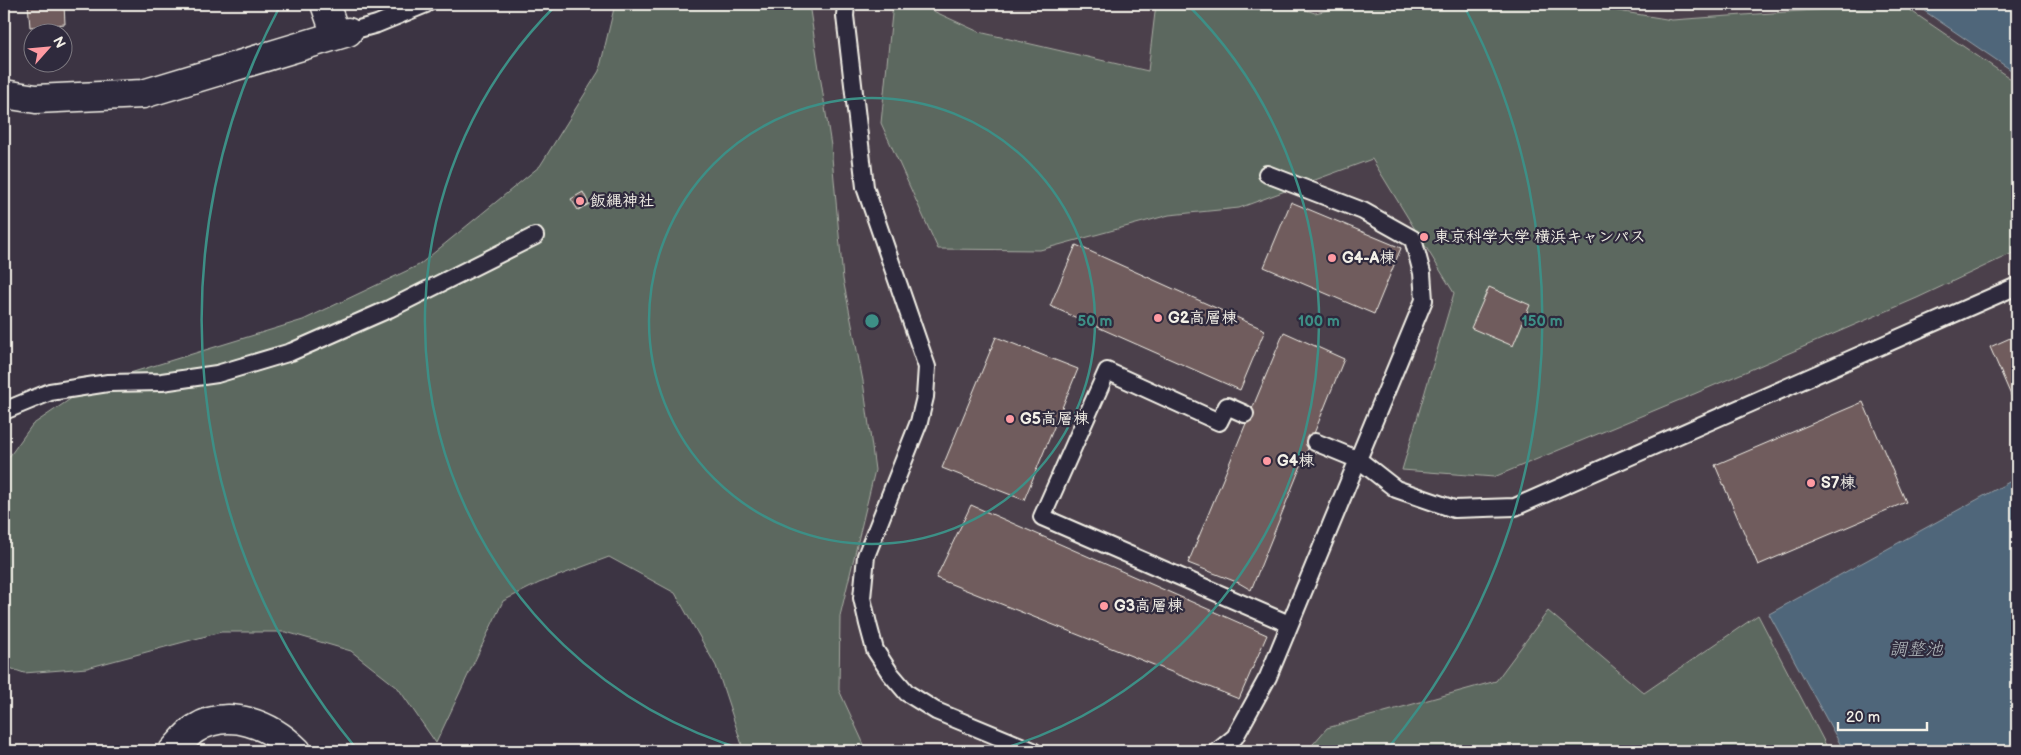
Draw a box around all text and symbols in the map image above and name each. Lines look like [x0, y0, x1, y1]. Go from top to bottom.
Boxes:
north arrow [22, 22, 72, 72]
text: N [49, 34, 69, 51]
place label: 飯縄神社 [590, 192, 654, 211]
marker: 飯縄神社 [574, 195, 586, 207]
place label: 東京科学大学 横浜キャンパス [1434, 228, 1646, 247]
marker: 東京科学大学 横浜キャンパス [1418, 231, 1430, 243]
place label: G4-A棟 [1342, 249, 1396, 268]
marker: G4-A棟 [1326, 252, 1338, 264]
place label: G2高層棟 [1168, 309, 1238, 328]
centre of rings [863, 312, 881, 330]
text: 50 m [1078, 312, 1113, 331]
marker: G2高層棟 [1152, 312, 1164, 324]
text: 100 m [1298, 312, 1340, 331]
text: 150 m [1521, 312, 1563, 331]
place label: G5高層棟 [1020, 410, 1090, 429]
marker: G5高層棟 [1004, 413, 1016, 425]
place label: G4棟 [1277, 452, 1315, 471]
marker: G4棟 [1261, 455, 1273, 467]
place label: S7棟 [1821, 474, 1857, 493]
marker: S7棟 [1805, 477, 1817, 489]
place label: G3高層棟 [1114, 597, 1184, 616]
marker: G3高層棟 [1098, 600, 1110, 612]
water label: 調整池 [1889, 639, 1944, 660]
scale bar [1838, 700, 1927, 732]
text: 20 m [1846, 708, 1880, 727]

